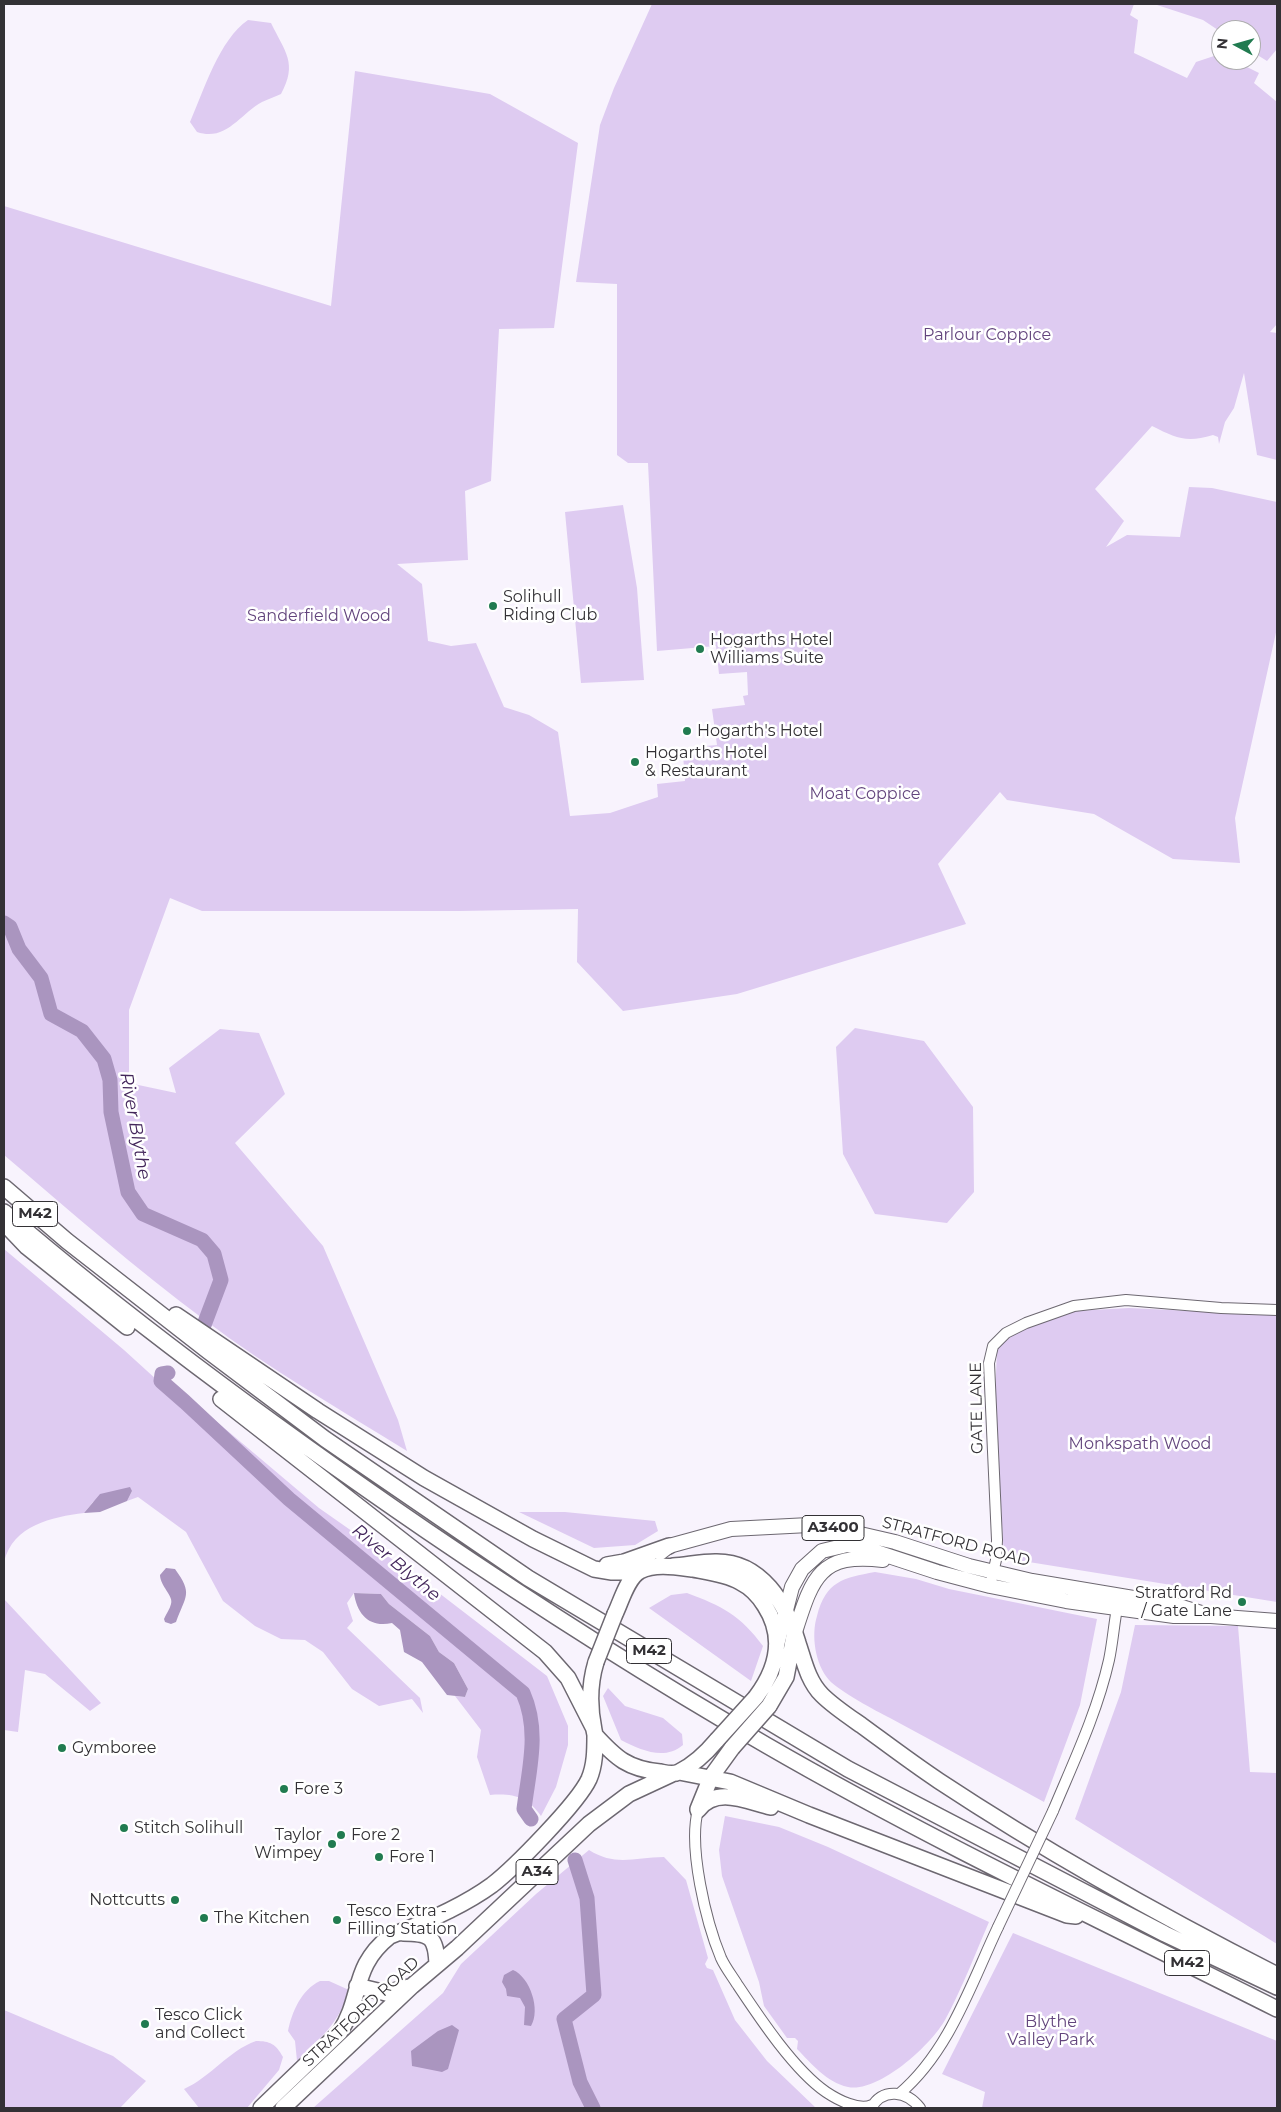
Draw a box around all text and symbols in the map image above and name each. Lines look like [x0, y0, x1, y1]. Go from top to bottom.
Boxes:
north arrow [1211, 20, 1261, 70]
text: N [1213, 37, 1232, 50]
park label: Parlour Coppice [923, 325, 1051, 345]
place label: Solihull Riding Club [503, 587, 597, 625]
marker: Solihull Riding Club [487, 600, 499, 612]
park label: Sanderfield Wood [247, 606, 391, 626]
place label: Hogarths Hotel Williams Suite [710, 630, 833, 668]
marker: Hogarths Hotel Williams Suite [694, 643, 706, 655]
place label: Hogarth's Hotel [697, 721, 823, 741]
marker: Hogarth's Hotel [681, 725, 693, 737]
place label: Hogarths Hotel & Restaurant [645, 743, 768, 781]
marker: Hogarths Hotel & Restaurant [629, 756, 641, 768]
park label: Moat Coppice [810, 784, 920, 804]
water label: River Blythe [115, 1071, 155, 1181]
road number: M42 [12, 1202, 58, 1226]
street label: GATE LANE [967, 1362, 987, 1454]
park label: Monkspath Wood [1069, 1434, 1211, 1454]
street label: STRATFORD ROAD [880, 1513, 1032, 1571]
road number: A3400 [802, 1516, 864, 1540]
water label: River Blythe [347, 1520, 445, 1606]
place label: Stratford Rd / Gate Lane [1135, 1583, 1232, 1621]
marker: Stratford Rd / Gate Lane [1236, 1596, 1248, 1608]
road number: M42 [626, 1638, 672, 1664]
place label: Gymboree [72, 1738, 156, 1758]
marker: Gymboree [56, 1742, 68, 1754]
place label: Fore 3 [294, 1779, 343, 1799]
marker: Fore 3 [278, 1783, 290, 1795]
place label: Stitch Solihull [134, 1818, 243, 1838]
marker: Stitch Solihull [118, 1822, 130, 1834]
place label: Taylor Wimpey [254, 1825, 322, 1863]
place label: Fore 2 [351, 1825, 400, 1845]
marker: Fore 2 [335, 1829, 347, 1841]
marker: Taylor Wimpey [326, 1838, 338, 1850]
place label: Fore 1 [389, 1847, 435, 1867]
marker: Fore 1 [373, 1851, 385, 1863]
road number: A34 [516, 1860, 558, 1884]
place label: Nottcutts [89, 1890, 165, 1910]
marker: Nottcutts [169, 1894, 181, 1906]
place label: Tesco Extra - Filling Station [347, 1901, 457, 1939]
place label: The Kitchen [214, 1908, 310, 1928]
marker: The Kitchen [198, 1912, 210, 1924]
marker: Tesco Extra - Filling Station [331, 1914, 343, 1926]
road number: M42 [1164, 1950, 1210, 1976]
street label: STRATFORD ROAD [299, 1953, 423, 2071]
place label: Tesco Click and Collect [155, 2005, 245, 2043]
park label: Blythe Valley Park [1007, 2012, 1095, 2050]
marker: Tesco Click and Collect [139, 2018, 151, 2030]

